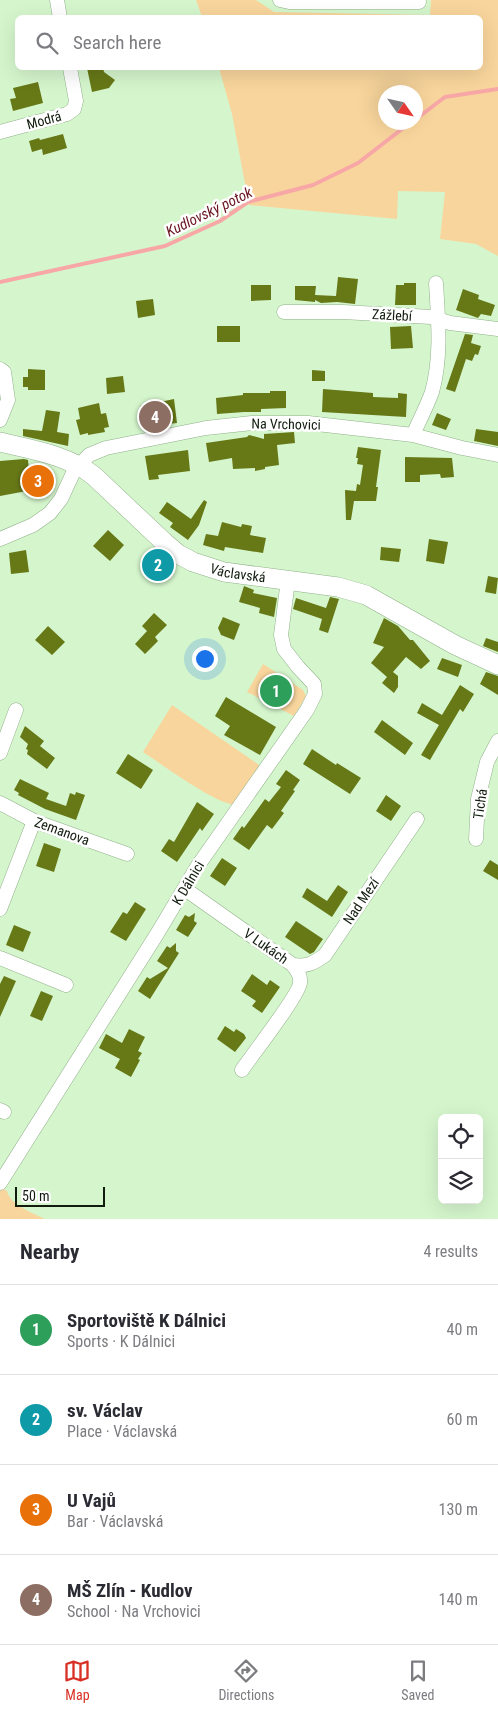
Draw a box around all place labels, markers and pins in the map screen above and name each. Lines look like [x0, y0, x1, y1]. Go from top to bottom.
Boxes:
pin: 4 [139, 398, 171, 436]
pin: 3 [22, 462, 54, 500]
pin: 2 [142, 546, 174, 584]
pin: 1 [260, 672, 292, 710]

